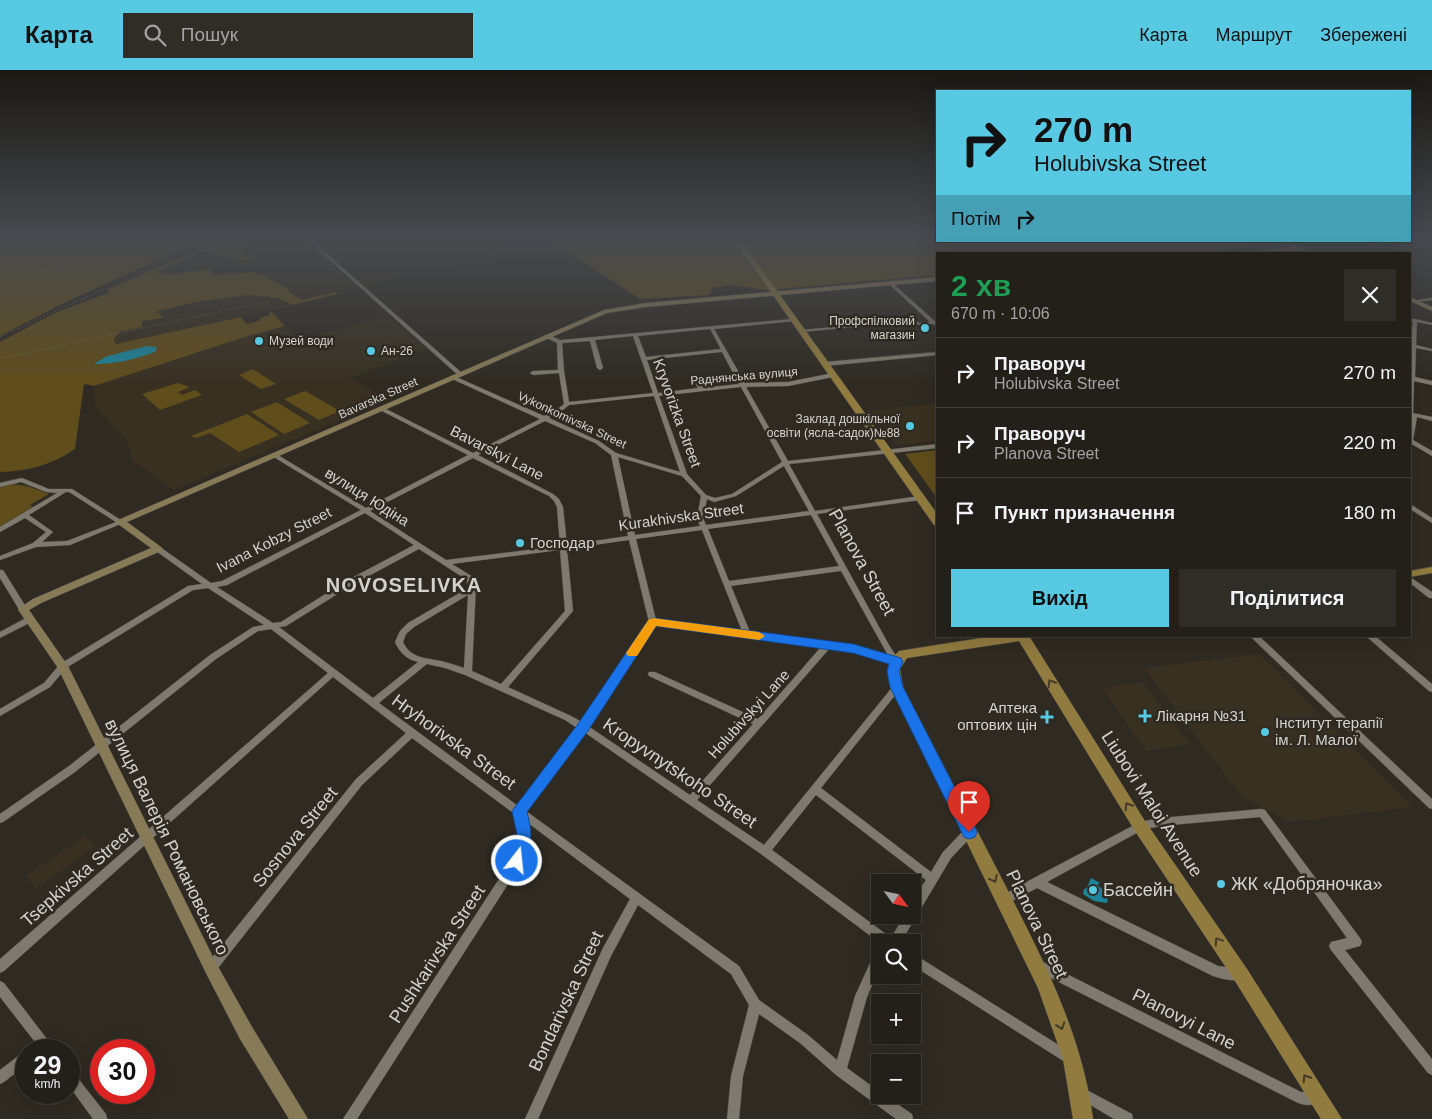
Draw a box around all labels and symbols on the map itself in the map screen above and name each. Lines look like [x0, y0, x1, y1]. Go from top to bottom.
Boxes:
place label: Профспілковий магазин [829, 314, 915, 342]
marker: Профспілковий магазин [919, 322, 931, 334]
place label: Музей води [269, 334, 334, 348]
marker: Музей води [253, 335, 265, 347]
place label: Ан-26 [381, 344, 413, 358]
marker: Ан-26 [365, 345, 377, 357]
street label: Kryvorizka Street [650, 356, 705, 470]
street label: Раднянська вулиця [690, 364, 798, 388]
street label: Bavarska Street [336, 374, 420, 422]
street label: Vykonkomivska Street [515, 389, 629, 452]
place label: Заклад дошкільної освіти (ясла-садок)№88 [767, 412, 901, 440]
marker: Заклад дошкільної освіти (ясла-садок)№88 [904, 420, 916, 432]
street label: Bavarskyi Lane [448, 422, 547, 483]
street label: вулиця Юдіна [322, 464, 413, 530]
street label: Kurakhivska Street [617, 499, 745, 534]
street label: Ivana Kobzy Street [213, 503, 335, 576]
street label: Planova Street [825, 506, 899, 618]
place label: Господар [530, 534, 595, 551]
marker: Господар [514, 537, 526, 549]
district label: NOVOSELIVKA [326, 574, 482, 596]
street label: Holubivskyi Lane [704, 666, 793, 761]
one-way arrow [1048, 680, 1058, 689]
street label: Hryhorivska Street [388, 690, 520, 794]
place label: Аптека оптових цін [957, 699, 1038, 733]
place label: Лікарня №31 [1156, 707, 1246, 724]
marker: Лікарня №31 [1138, 709, 1152, 723]
marker: Аптека оптових цін [1041, 711, 1053, 723]
street label: Kropyvnytskoho Street [599, 714, 761, 832]
place label: Інститут терапії ім. Л. Малої [1275, 714, 1384, 748]
street label: вулиця Валерія Романовського [101, 716, 233, 958]
marker: Інститут терапії ім. Л. Малої [1259, 726, 1271, 738]
street label: Liubovi Maloi Avenue [1097, 727, 1207, 881]
pin [948, 781, 990, 832]
street label: Sosnova Street [249, 783, 341, 891]
one-way arrow [1124, 802, 1134, 811]
street label: Tsepkivska Street [17, 823, 137, 931]
position arrow [490, 834, 542, 886]
street label: Planova Street [1002, 867, 1072, 981]
one-way arrow [988, 873, 998, 882]
north arrow [871, 874, 921, 924]
place label: ЖК «Добряночка» [1231, 874, 1383, 894]
marker: ЖК «Добряночка» [1215, 878, 1227, 890]
place label: Бассейн [1103, 880, 1173, 900]
street label: Pushkarivska Street [385, 881, 489, 1027]
marker: Бассейн [1087, 884, 1099, 896]
street label: Bondarivska Street [525, 928, 607, 1074]
one-way arrow [1215, 937, 1224, 947]
street label: Planovyi Lane [1129, 984, 1239, 1054]
one-way arrow [1055, 1021, 1065, 1030]
speed limit sign: 30 [90, 1039, 155, 1104]
one-way arrow [1302, 1074, 1312, 1083]

